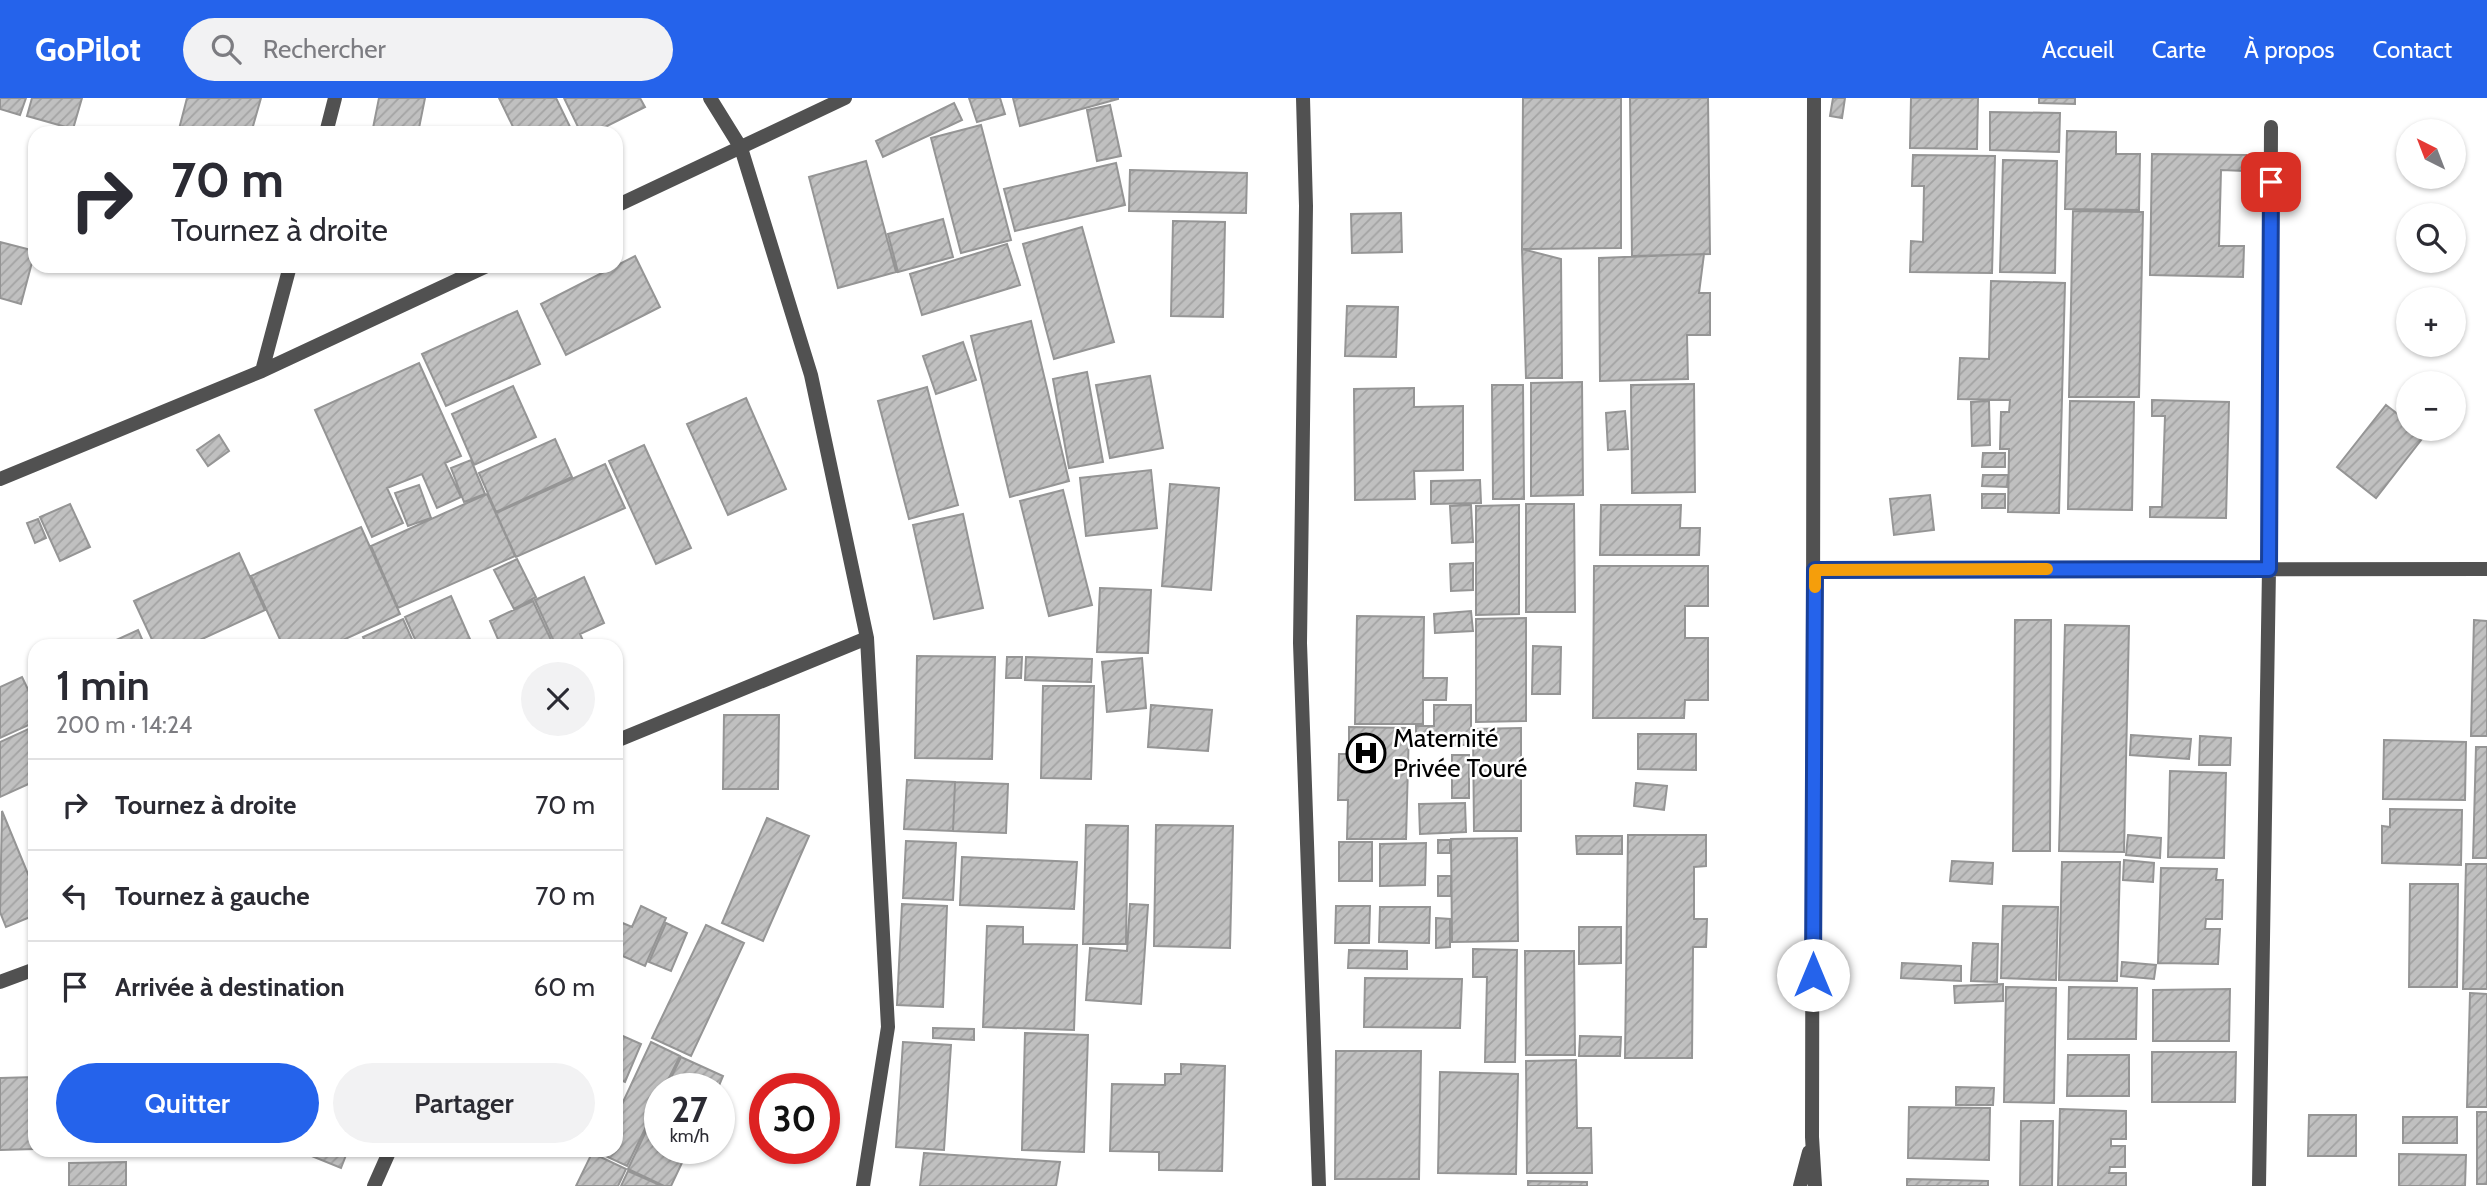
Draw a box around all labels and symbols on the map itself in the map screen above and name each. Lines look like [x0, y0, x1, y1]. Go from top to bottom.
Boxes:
north arrow [2396, 119, 2466, 189]
pin [2241, 152, 2301, 212]
place label: Maternité Privée Touré [1393, 722, 1527, 784]
hospital icon: Maternité Privée Touré [1345, 732, 1387, 774]
position arrow [1776, 938, 1850, 1012]
speed limit sign: 30 [749, 1073, 840, 1164]

